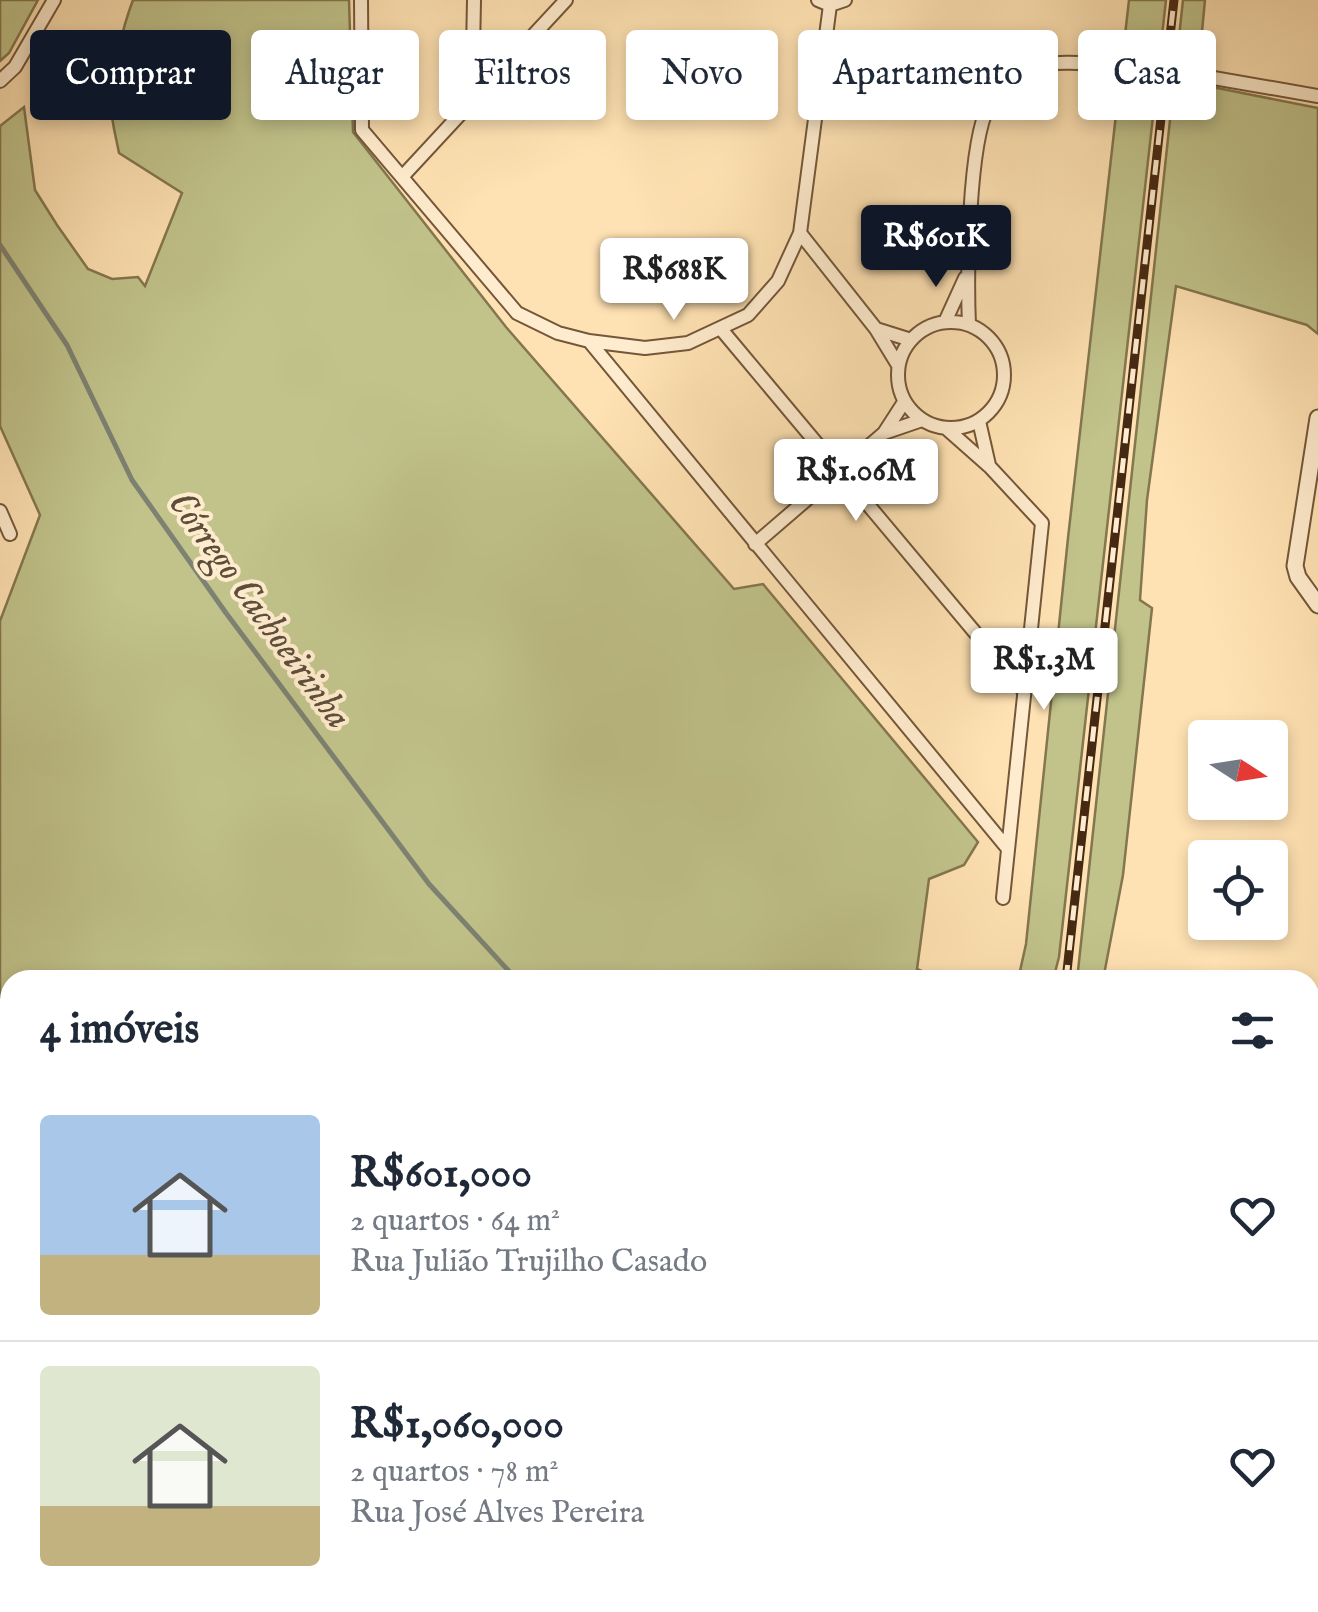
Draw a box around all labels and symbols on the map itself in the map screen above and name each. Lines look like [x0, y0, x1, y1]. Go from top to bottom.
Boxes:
pin: R$601K [855, 205, 1017, 290]
pin: R$688K [593, 238, 755, 323]
pin: R$1.06M [764, 439, 948, 524]
water label: Córrego Cachoeirinha [156, 482, 361, 739]
pin: R$1.3M [963, 628, 1125, 713]
north arrow [1188, 720, 1288, 820]

